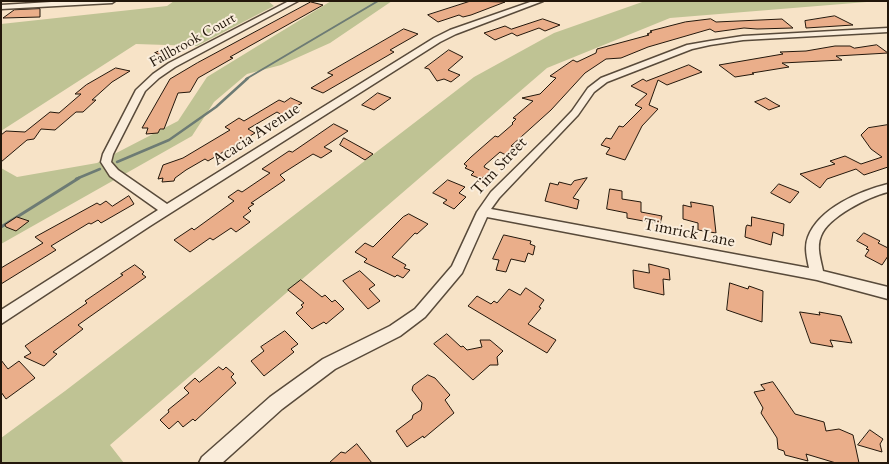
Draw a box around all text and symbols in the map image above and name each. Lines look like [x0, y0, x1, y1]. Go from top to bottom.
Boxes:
street label: Fallbrook Court [147, 10, 239, 72]
street label: Acacia Avenue [210, 100, 304, 170]
street label: Tim Street [468, 134, 532, 200]
street label: Timrick Lane [641, 216, 737, 252]

